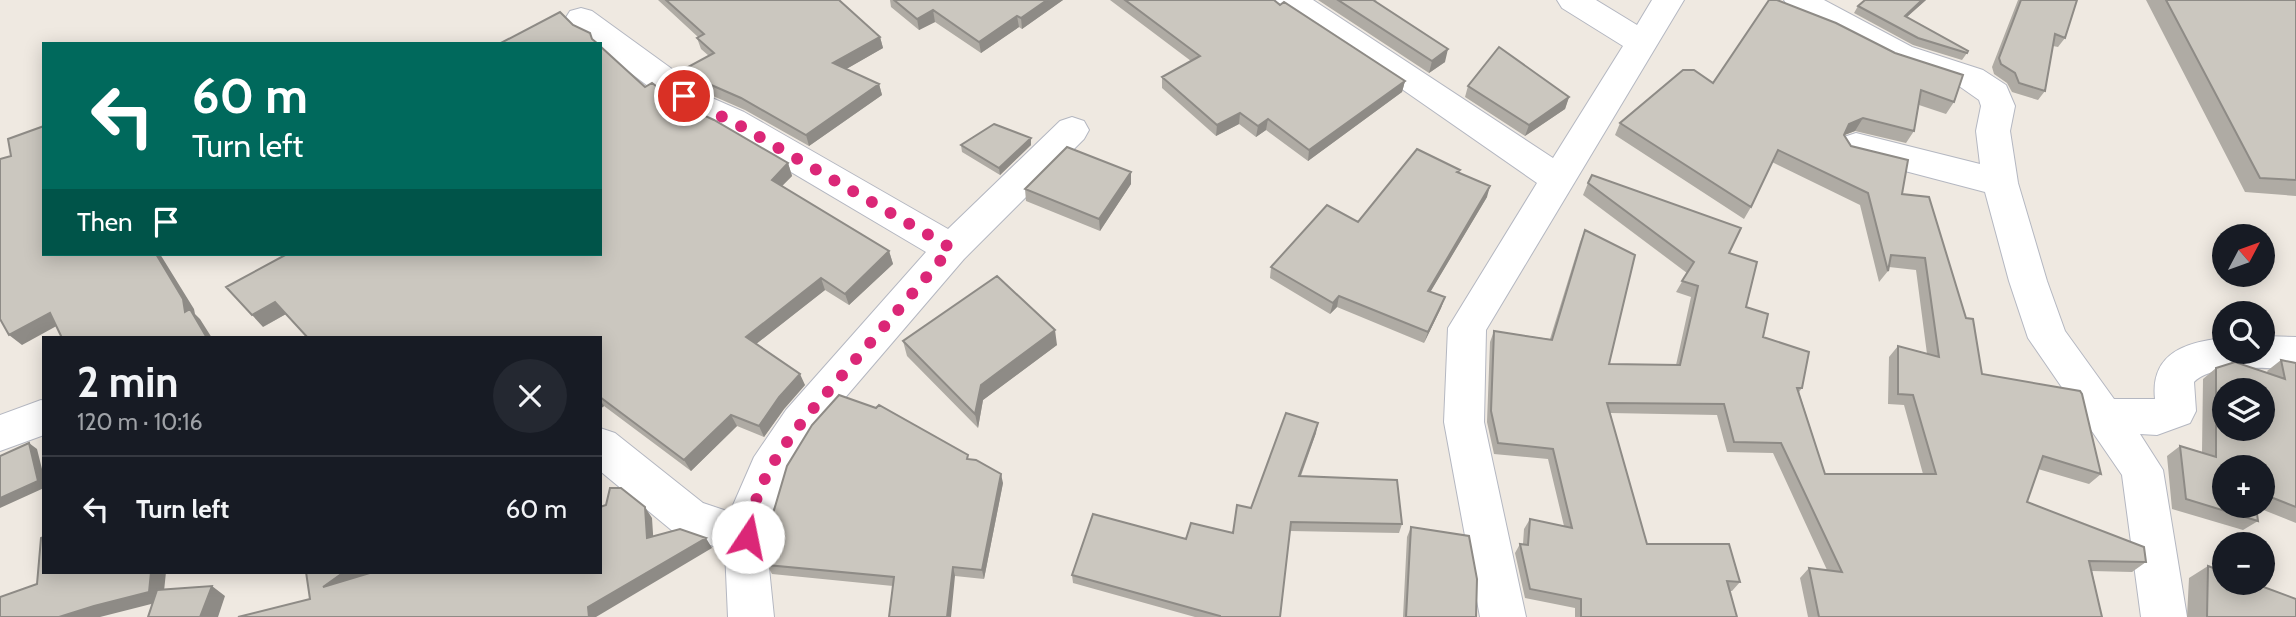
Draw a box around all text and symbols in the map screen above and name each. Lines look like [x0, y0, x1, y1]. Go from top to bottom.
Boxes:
text: 60 m [192, 66, 308, 125]
pin [654, 66, 714, 126]
icon: left [77, 70, 168, 161]
icon: arrive [665, 77, 703, 115]
text: Turn left [192, 126, 303, 165]
icon: arrive [147, 203, 185, 241]
text: Then [77, 206, 133, 238]
north arrow [2212, 224, 2275, 287]
map controls [2212, 224, 2275, 595]
button: search [2212, 301, 2275, 364]
text: 2 min [77, 356, 178, 408]
button: close [493, 359, 567, 433]
button: layers [2212, 378, 2275, 441]
text: 120 m · 10:16 [77, 408, 203, 436]
button: + [2212, 455, 2275, 518]
icon: left [77, 490, 115, 528]
text: Turn left [136, 493, 229, 525]
text: 60 m [505, 493, 567, 525]
position arrow [711, 500, 785, 574]
button: − [2212, 532, 2275, 595]

